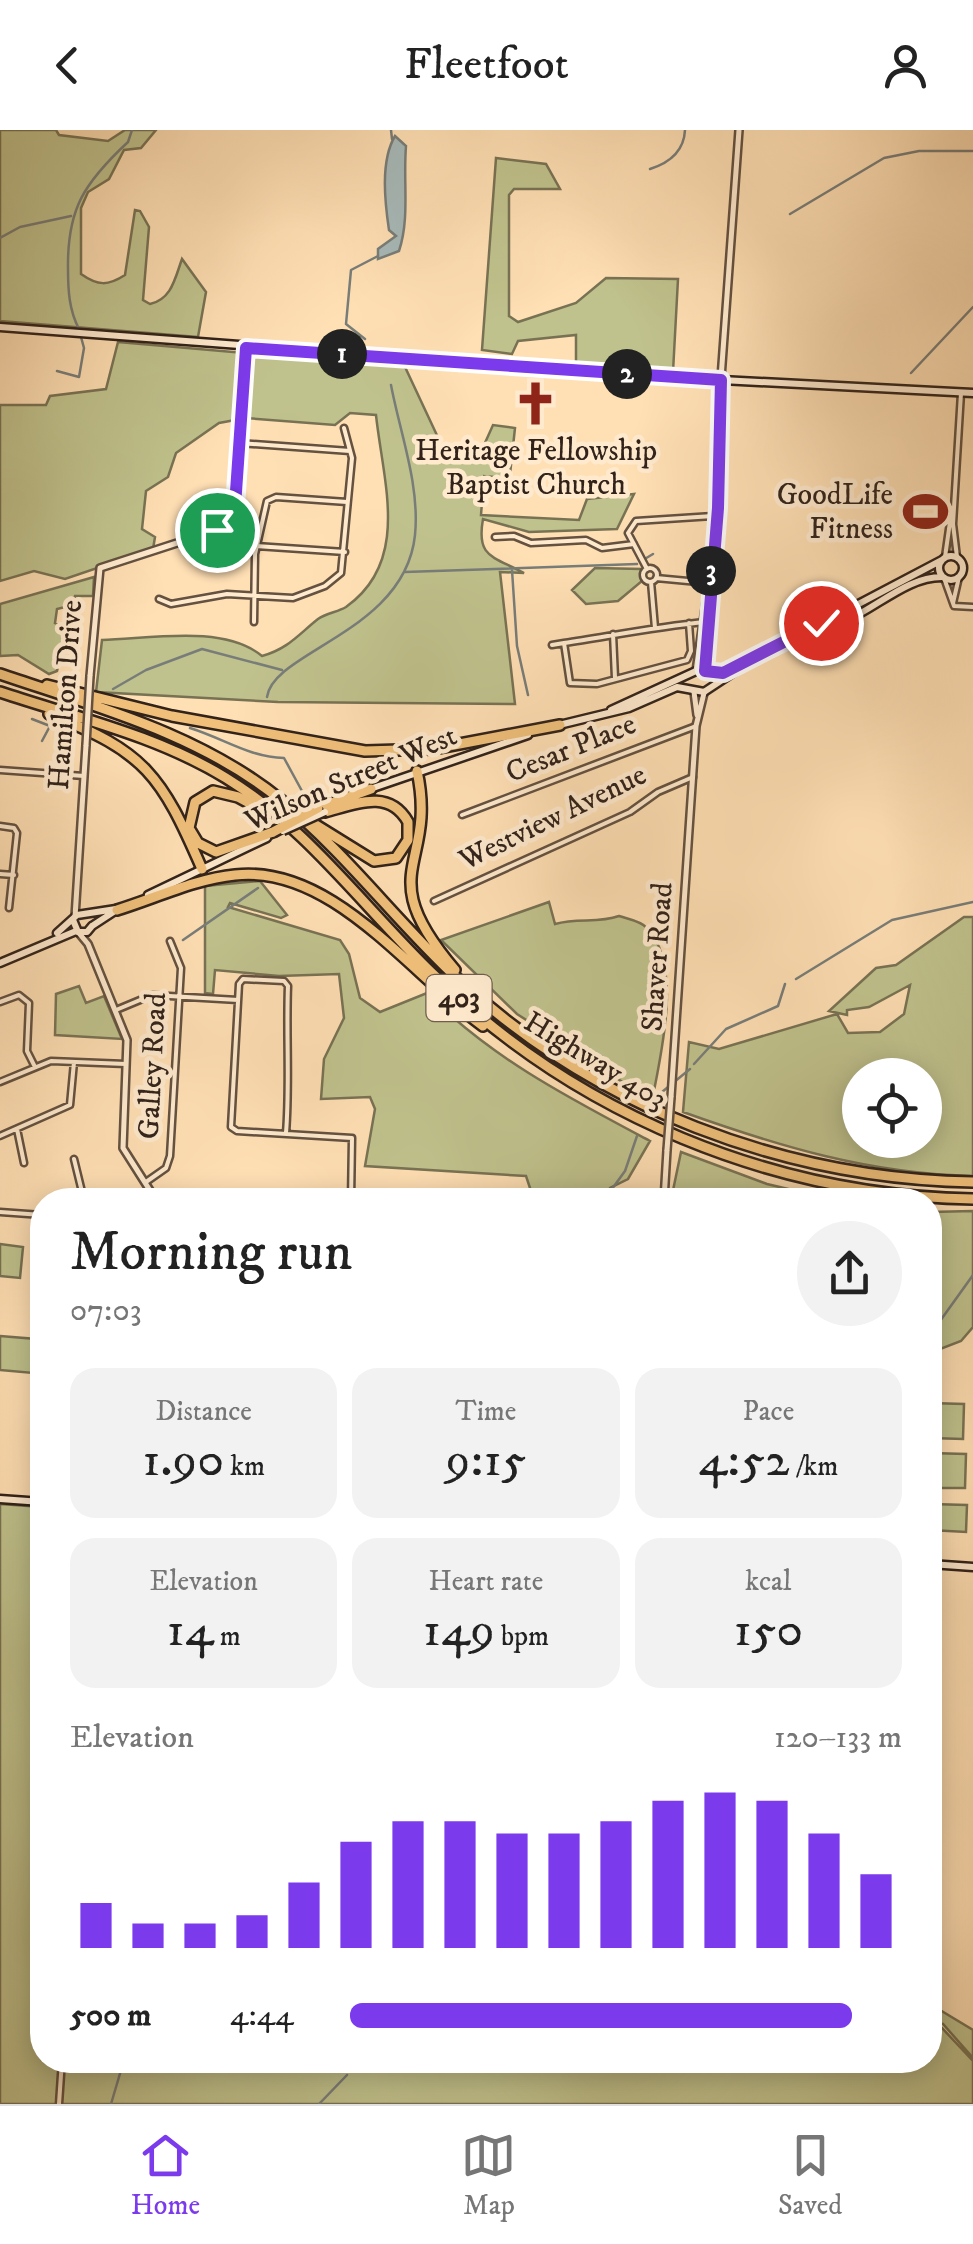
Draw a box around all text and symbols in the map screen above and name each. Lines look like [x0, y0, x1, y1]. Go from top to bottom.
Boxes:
text: Fleetfoot [404, 37, 569, 93]
icon: back [40, 38, 95, 93]
icon: person [878, 38, 933, 93]
pin: 1 [317, 329, 367, 379]
text: 1 [337, 336, 347, 371]
pin: 2 [602, 349, 652, 399]
text: 2 [620, 356, 634, 391]
church icon: Heritage Fellowship Baptist Church [512, 380, 560, 428]
place label: Heritage Fellowship Baptist Church [415, 433, 657, 504]
place label: GoodLife Fitness [777, 477, 893, 548]
pin [175, 488, 260, 573]
sports icon: GoodLife Fitness [902, 488, 950, 536]
icon: arrive [190, 503, 245, 558]
pin: 3 [686, 546, 736, 596]
text: 3 [706, 553, 716, 588]
pin [779, 581, 864, 666]
icon: check [794, 596, 849, 651]
street label: Hamilton Drive [41, 599, 91, 791]
street label: Cesar Place [501, 706, 641, 792]
street label: Wilson Street West [239, 718, 462, 841]
street label: Westview Avenue [453, 757, 653, 880]
street label: Shaver Road [634, 881, 682, 1033]
road number: 403 [426, 975, 492, 1021]
street label: Galley Road [131, 992, 175, 1140]
street label: Highway 403 [517, 1004, 673, 1118]
map controls [842, 1058, 942, 1158]
button: locate [842, 1058, 942, 1158]
text: Morning run [70, 1219, 352, 1288]
button: share [797, 1221, 902, 1326]
text: 07:03 [70, 1291, 142, 1331]
text: Distance [155, 1394, 252, 1429]
text: Time [456, 1394, 516, 1429]
text: Pace [742, 1394, 794, 1429]
text: 1.90 [142, 1429, 224, 1492]
text: 9:15 [446, 1429, 526, 1492]
text: 4:52 [698, 1429, 790, 1492]
text: km [224, 1449, 265, 1484]
text: /km [790, 1449, 838, 1484]
text: Elevation [149, 1564, 258, 1599]
text: Heart rate [429, 1564, 543, 1599]
text: kcal [745, 1564, 791, 1599]
text: 14 [167, 1599, 214, 1662]
text: 149 [423, 1599, 495, 1662]
text: 150 [733, 1599, 803, 1662]
text: m [214, 1619, 241, 1654]
text: bpm [495, 1619, 549, 1654]
text: Elevation [70, 1718, 194, 1758]
text: 120–133 m [774, 1718, 902, 1758]
text: 500 m [70, 1996, 151, 2036]
text: 4:44 [230, 1996, 294, 2036]
tab: Home [131, 2128, 200, 2223]
tab: Map [461, 2128, 516, 2223]
tab: Saved [778, 2128, 842, 2223]

